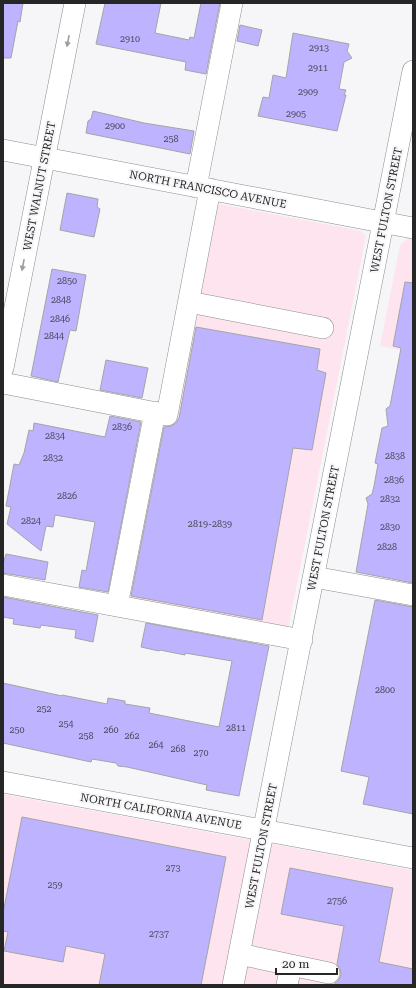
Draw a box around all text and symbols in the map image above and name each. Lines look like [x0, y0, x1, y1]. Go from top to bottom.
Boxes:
house number: 2910 [120, 34, 140, 44]
one-way arrow [64, 35, 70, 47]
house number: 2913 [309, 43, 329, 53]
house number: 2911 [308, 63, 328, 73]
house number: 2909 [298, 87, 318, 97]
house number: 2905 [286, 109, 306, 119]
street label: WEST WALNUT STREET [21, 120, 58, 252]
house number: 2900 [105, 121, 125, 131]
house number: 258 [163, 134, 179, 144]
street label: WEST FULTON STREET [368, 146, 405, 274]
street label: NORTH FRANCISCO AVENUE [128, 168, 288, 211]
one-way arrow [20, 259, 26, 271]
house number: 2850 [57, 276, 77, 286]
house number: 2848 [51, 295, 71, 305]
house number: 2846 [50, 314, 70, 324]
house number: 2844 [44, 331, 64, 341]
house number: 2836 [112, 422, 132, 432]
house number: 2834 [45, 431, 65, 441]
house number: 2838 [385, 451, 405, 461]
house number: 2832 [43, 453, 63, 463]
street label: WEST FULTON STREET [305, 464, 342, 592]
house number: 2836 [384, 475, 404, 485]
house number: 2826 [57, 491, 77, 501]
house number: 2832 [380, 494, 400, 504]
house number: 2824 [21, 516, 41, 526]
house number: 2819-2839 [188, 519, 232, 529]
house number: 2830 [380, 522, 400, 532]
house number: 2828 [377, 542, 397, 552]
house number: 2800 [375, 685, 395, 695]
house number: 252 [36, 704, 52, 714]
house number: 254 [58, 719, 74, 729]
house number: 2811 [226, 723, 246, 733]
house number: 250 [9, 725, 25, 735]
house number: 260 [103, 725, 119, 735]
house number: 258 [78, 731, 94, 741]
house number: 262 [124, 731, 140, 741]
house number: 264 [148, 740, 164, 750]
house number: 268 [170, 744, 186, 754]
house number: 270 [193, 748, 209, 758]
street label: WEST FULTON STREET [243, 782, 280, 910]
street label: NORTH CALIFORNIA AVENUE [79, 791, 243, 832]
house number: 273 [165, 863, 181, 873]
house number: 259 [47, 880, 63, 890]
house number: 2756 [327, 896, 347, 906]
house number: 2737 [149, 929, 169, 939]
scale bar [276, 950, 337, 976]
text: 20 m [282, 957, 309, 971]

